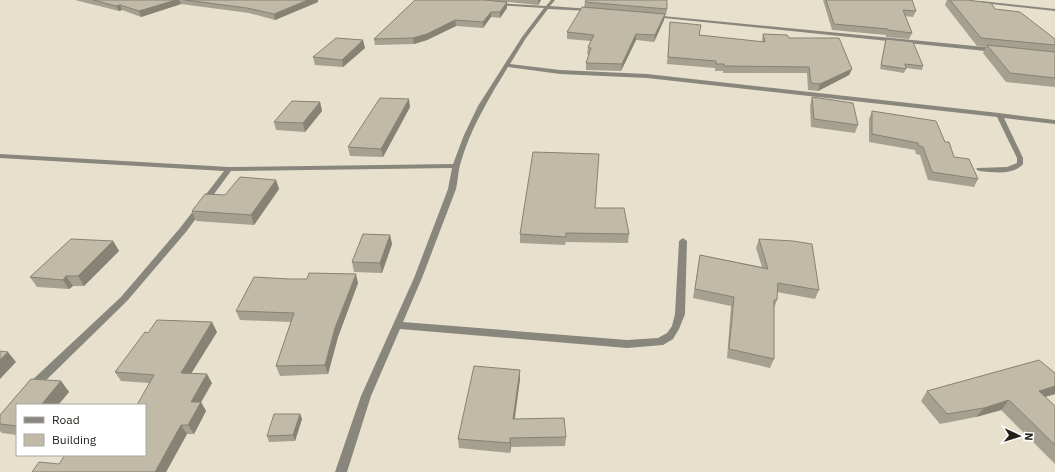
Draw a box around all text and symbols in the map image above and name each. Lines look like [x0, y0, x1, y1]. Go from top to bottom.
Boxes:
legend [16, 404, 146, 456]
text: Road [52, 412, 80, 427]
north arrow [999, 416, 1039, 456]
text: Building [52, 432, 97, 447]
text: N [1022, 432, 1036, 441]

